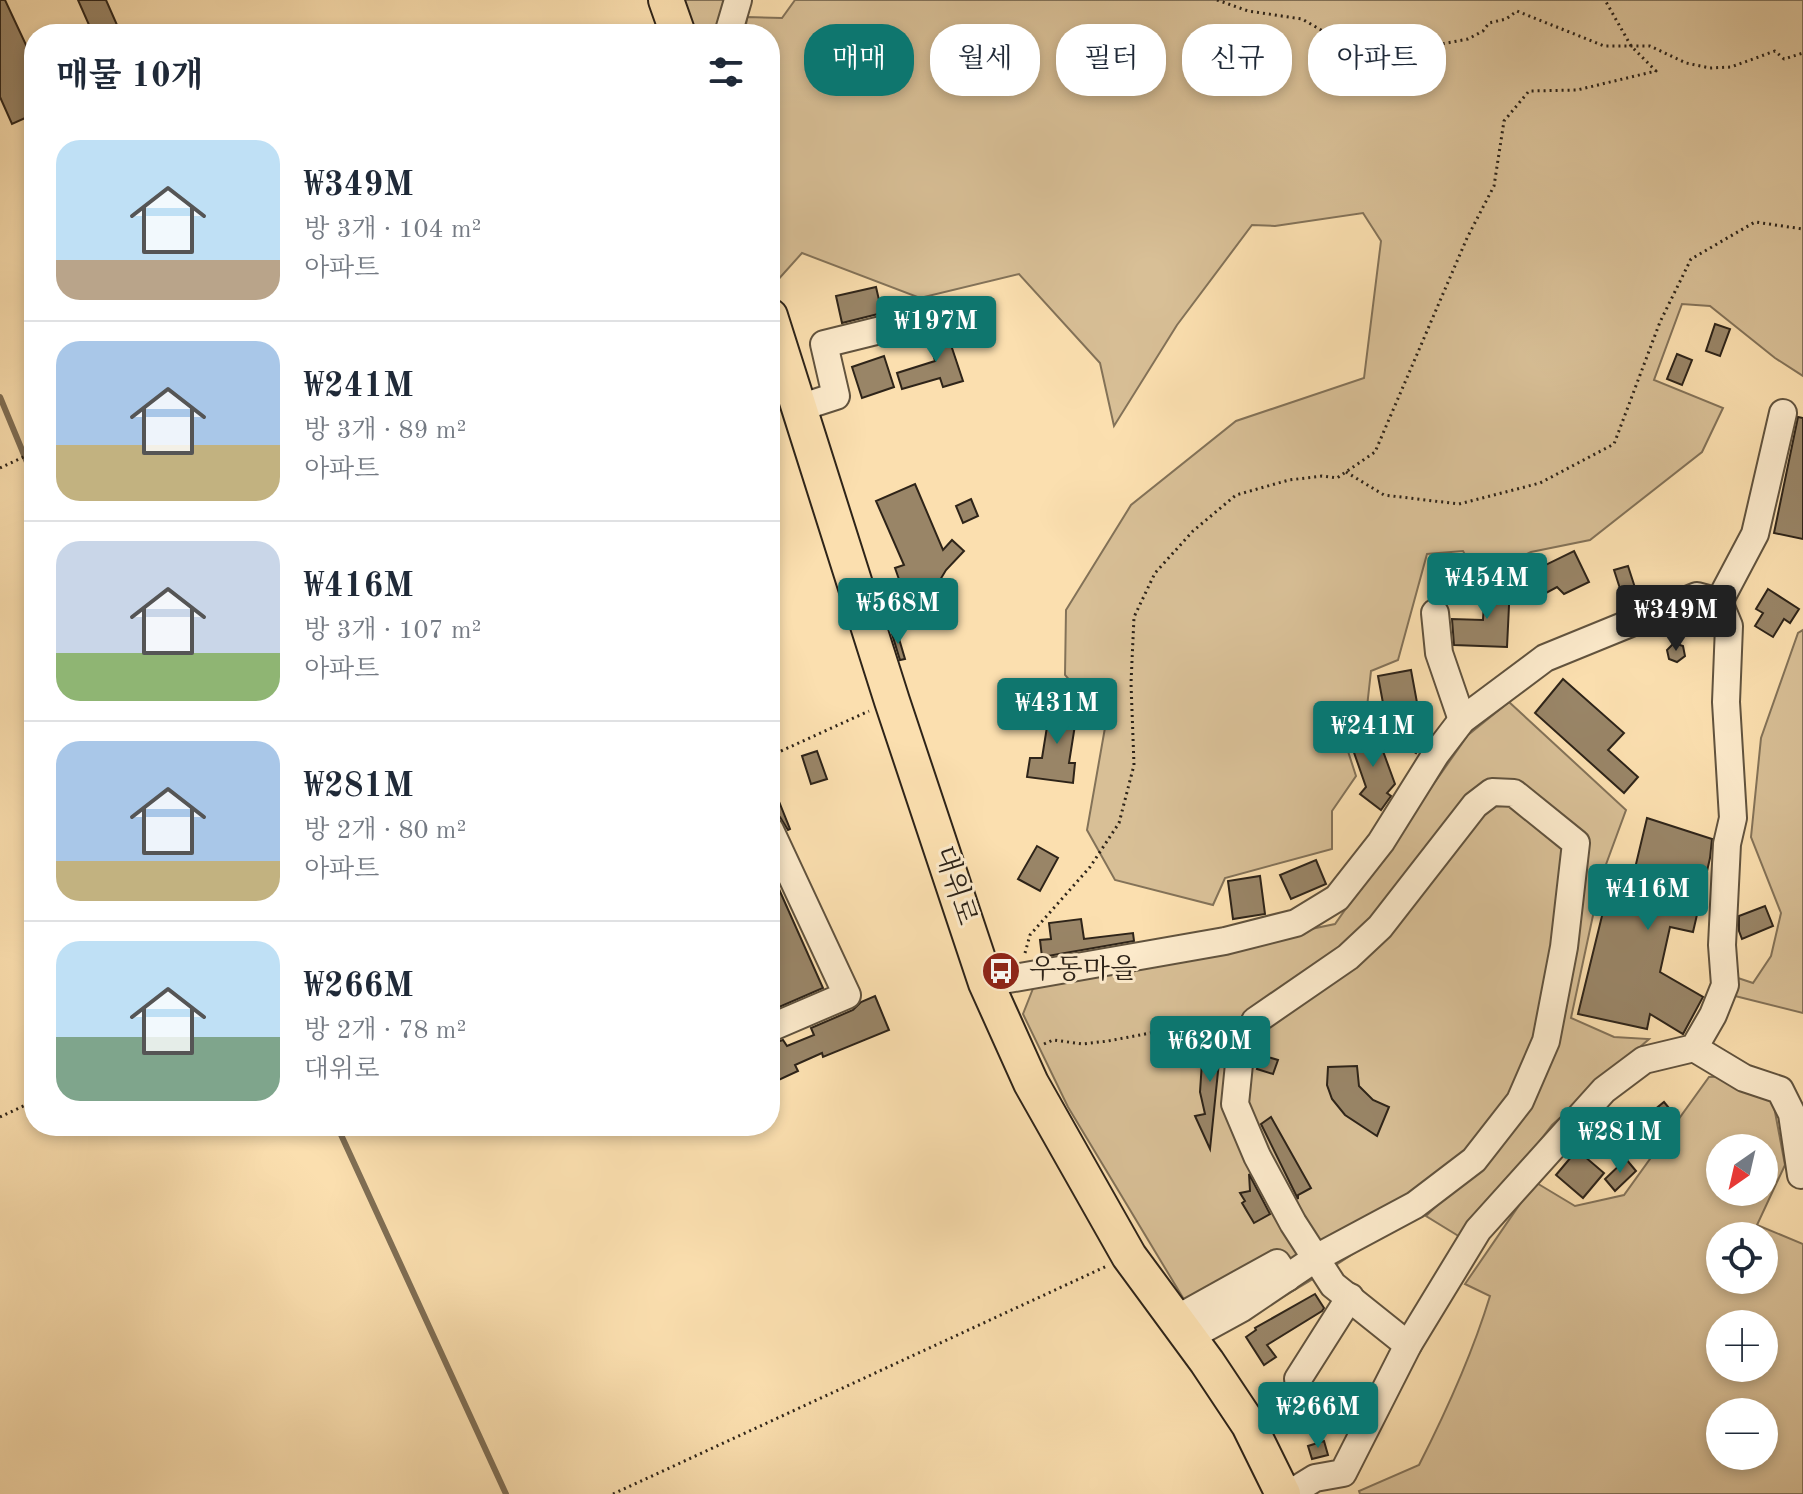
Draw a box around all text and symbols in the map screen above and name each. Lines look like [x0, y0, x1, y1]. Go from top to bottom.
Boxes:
chip: 매매 [804, 24, 914, 96]
chip: 월세 [930, 24, 1040, 96]
chip: 필터 [1056, 24, 1166, 96]
chip: 신규 [1182, 24, 1292, 96]
chip: 아파트 [1308, 24, 1446, 96]
icon: filters [704, 50, 748, 94]
text: 매물 10개 [56, 60, 204, 94]
text: ₩349M [304, 169, 413, 203]
icon: home [120, 172, 216, 268]
text: 방 3개 · 104 m² [304, 217, 481, 243]
text: 아파트 [304, 256, 379, 282]
pin: ₩197M [880, 296, 992, 364]
text: ₩197M [894, 309, 978, 335]
text: ₩241M [304, 370, 413, 404]
icon: home [120, 373, 216, 469]
text: 방 3개 · 89 m² [304, 418, 466, 444]
text: 아파트 [304, 457, 379, 483]
pin: ₩454M [1431, 553, 1543, 621]
text: ₩454M [1445, 566, 1529, 592]
text: ₩416M [304, 570, 413, 604]
icon: home [120, 573, 216, 669]
pin: ₩568M [842, 578, 954, 646]
pin: ₩349M [1620, 585, 1732, 653]
text: ₩568M [856, 591, 940, 617]
text: ₩349M [1634, 598, 1718, 624]
text: 방 3개 · 107 m² [304, 618, 481, 644]
text: 아파트 [304, 657, 379, 683]
pin: ₩431M [1001, 678, 1113, 746]
text: ₩431M [1015, 691, 1099, 717]
pin: ₩241M [1317, 701, 1429, 769]
text: ₩241M [1331, 714, 1415, 740]
text: ₩281M [304, 770, 413, 804]
icon: home [120, 773, 216, 869]
text: 방 2개 · 80 m² [304, 818, 466, 844]
street label: 대위로 [928, 842, 982, 929]
text: 아파트 [304, 857, 379, 883]
pin: ₩416M [1592, 864, 1704, 932]
text: ₩416M [1606, 877, 1690, 903]
bus stop icon: 우동마을 [980, 950, 1022, 992]
place label: 우동마을 [1029, 955, 1137, 985]
text: ₩266M [304, 970, 413, 1004]
icon: home [120, 973, 216, 1069]
pin: ₩620M [1154, 1016, 1266, 1084]
text: 방 2개 · 78 m² [304, 1018, 466, 1044]
text: ₩620M [1168, 1029, 1252, 1055]
text: 대위로 [304, 1057, 379, 1083]
pin: ₩281M [1564, 1107, 1676, 1175]
text: ₩281M [1578, 1120, 1662, 1146]
north arrow [1706, 1134, 1778, 1206]
map controls [1706, 1134, 1778, 1470]
button: locate [1706, 1222, 1778, 1294]
button: + [1706, 1310, 1778, 1382]
pin: ₩266M [1262, 1382, 1374, 1450]
text: ₩266M [1276, 1395, 1360, 1421]
button: − [1706, 1398, 1778, 1470]

